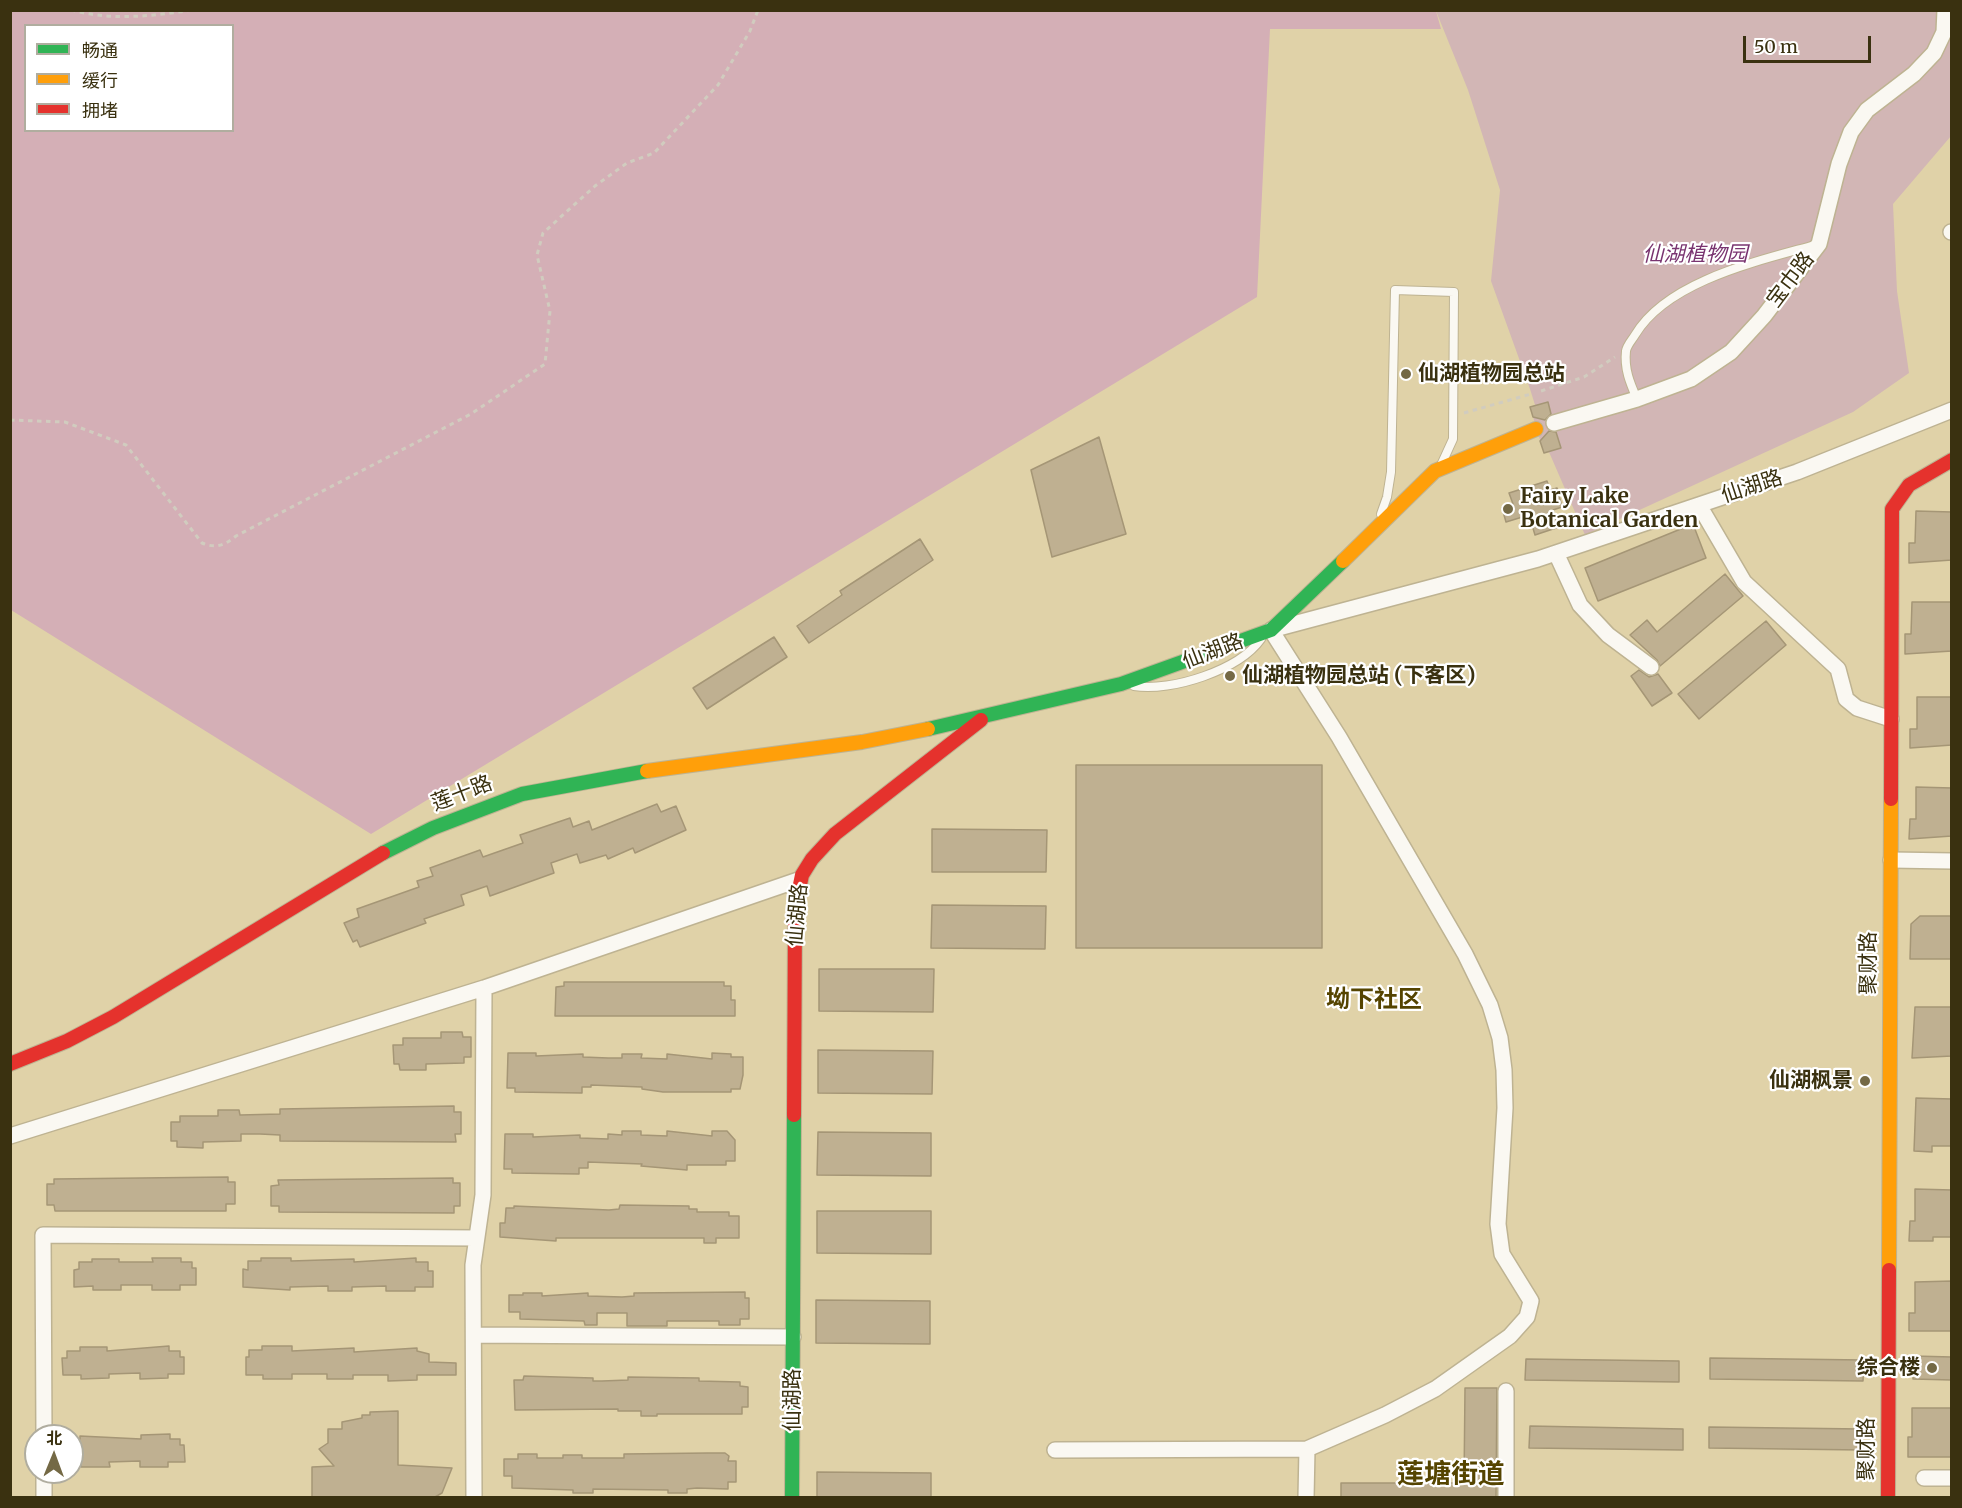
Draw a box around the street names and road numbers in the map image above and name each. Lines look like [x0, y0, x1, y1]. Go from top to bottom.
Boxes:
street label: 宝巾路 [1762, 247, 1820, 313]
street label: 仙湖路 [1718, 465, 1786, 509]
street label: 仙湖路 [1179, 629, 1247, 675]
street label: 莲十路 [428, 771, 496, 817]
street label: 仙湖路 [783, 883, 813, 947]
street label: 聚财路 [1856, 932, 1882, 994]
street label: 仙湖路 [780, 1369, 806, 1431]
street label: 聚财路 [1854, 1418, 1880, 1480]

